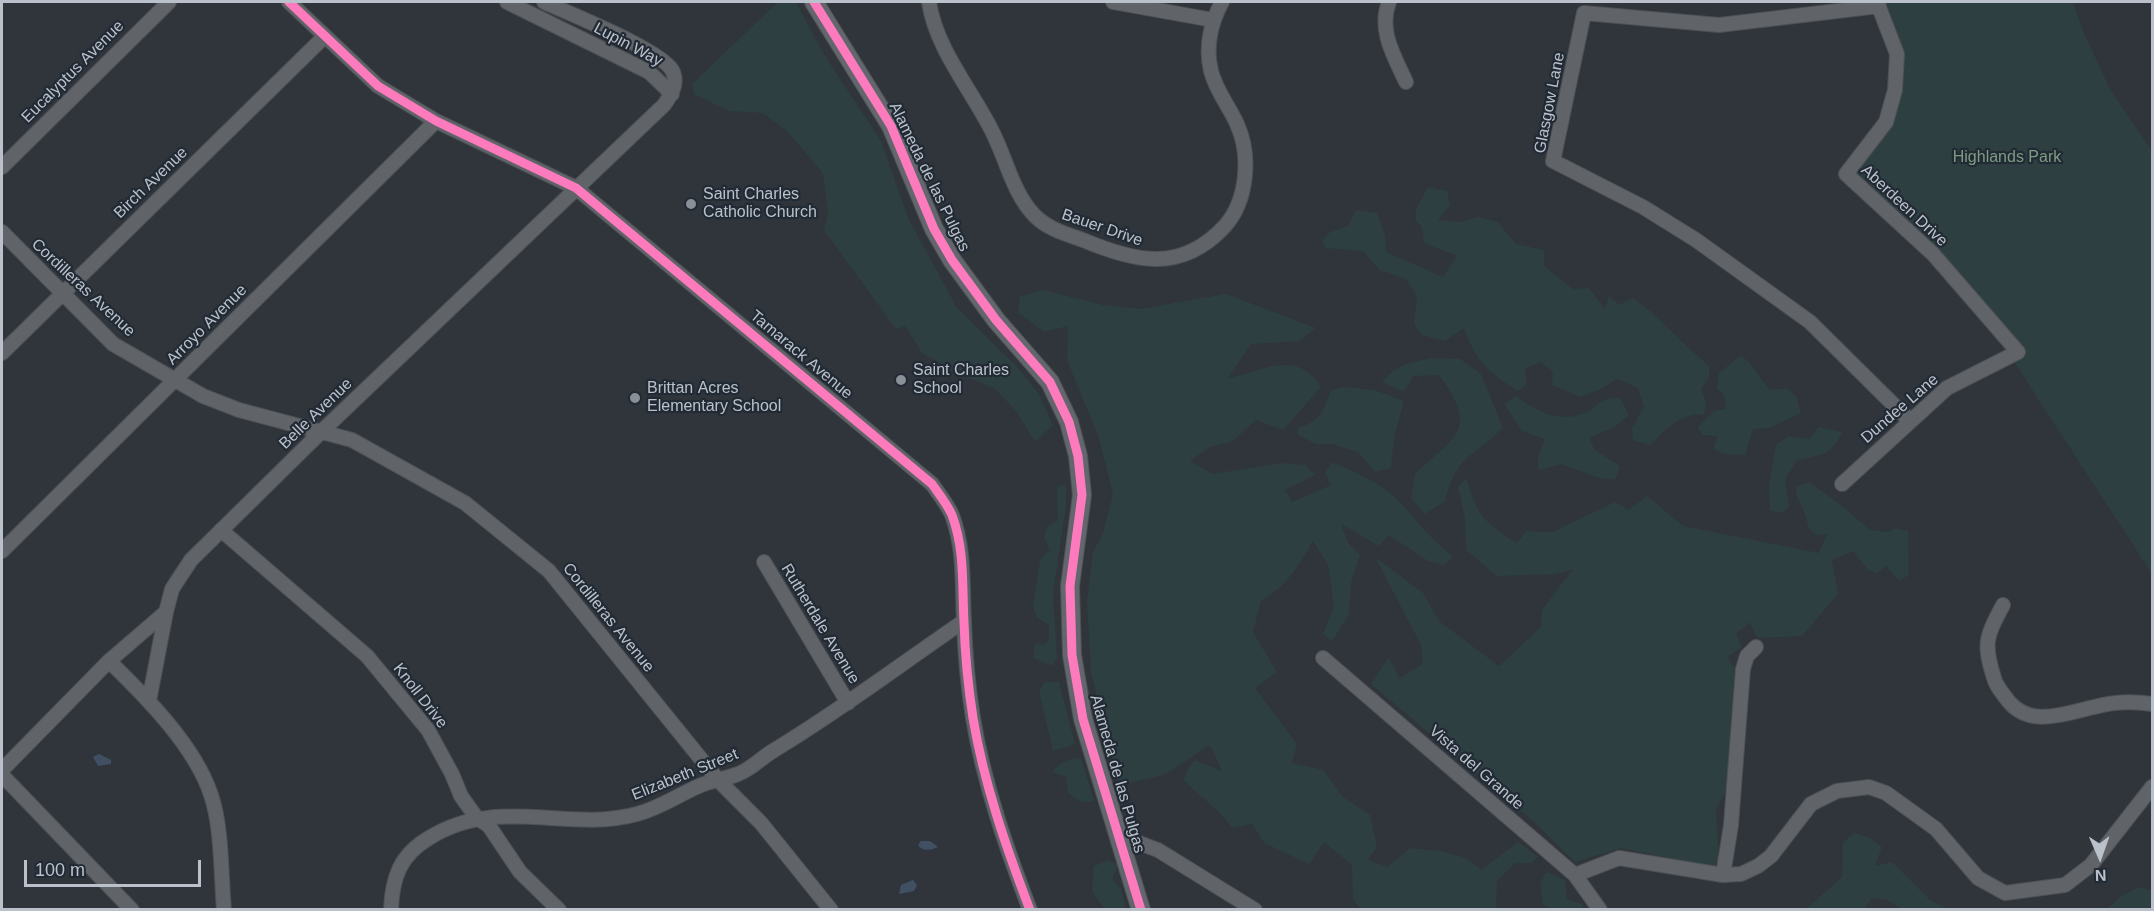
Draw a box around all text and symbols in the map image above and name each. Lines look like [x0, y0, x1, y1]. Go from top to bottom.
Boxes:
street label: Eucalyptus Avenue [18, 17, 128, 127]
street label: Lupin Way [590, 19, 666, 71]
street label: Glasgow Lane [1531, 51, 1569, 155]
street label: Alameda de las Pulgas [885, 99, 973, 255]
street label: Birch Avenue [110, 143, 192, 223]
park label: Highlands Park [1953, 148, 2061, 168]
street label: Aberdeen Drive [1857, 161, 1951, 251]
place label: Saint Charles Catholic Church [703, 185, 817, 223]
marker: Saint Charles Catholic Church [684, 197, 698, 211]
street label: Bauer Drive [1059, 205, 1145, 251]
street label: Cordilleras Avenue [27, 235, 139, 341]
street label: Arroyo Avenue [163, 281, 251, 369]
street label: Tamarack Avenue [746, 307, 856, 403]
place label: Saint Charles School [913, 361, 1009, 399]
street label: Dundee Lane [1857, 370, 1943, 448]
marker: Saint Charles School [894, 373, 908, 387]
street label: Belle Avenue [276, 374, 356, 454]
place label: Brittan Acres Elementary School [647, 379, 781, 417]
marker: Brittan Acres Elementary School [628, 391, 642, 405]
street label: Cordilleras Avenue [558, 560, 658, 676]
street label: Rutherdale Avenue [777, 560, 863, 688]
street label: Knoll Drive [389, 660, 451, 732]
street label: Alameda de las Pulgas [1085, 693, 1149, 855]
street label: Vista del Grande [1425, 722, 1527, 814]
street label: Elizabeth Street [629, 745, 741, 805]
north arrow [2070, 827, 2130, 887]
scale bar [27, 848, 204, 886]
text: 100 m [35, 860, 85, 880]
text: N [2095, 867, 2107, 884]

